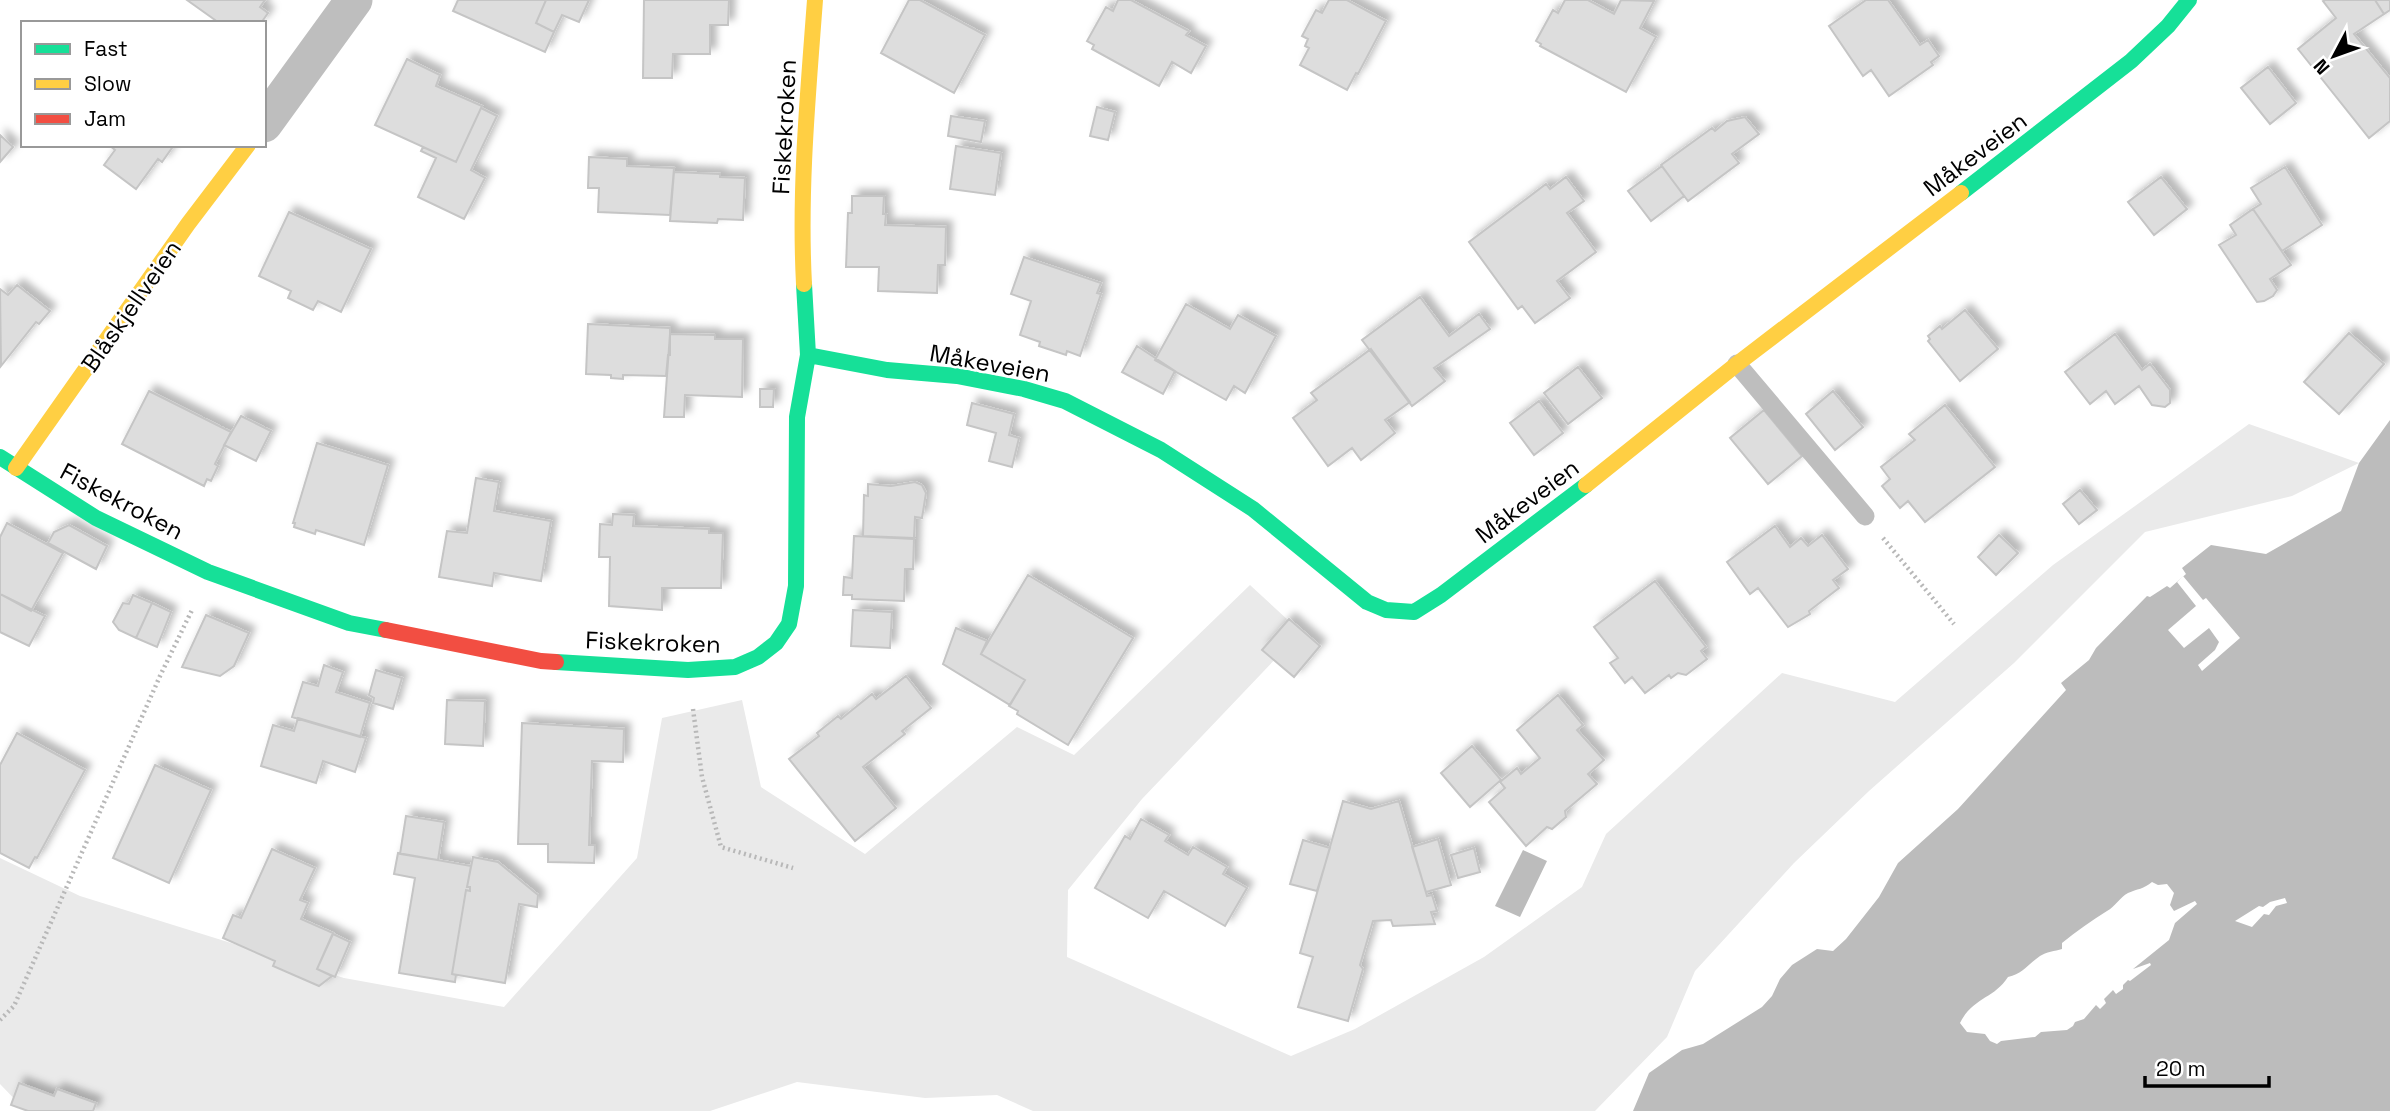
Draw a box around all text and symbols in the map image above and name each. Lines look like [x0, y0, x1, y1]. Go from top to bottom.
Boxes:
legend [21, 21, 266, 147]
north arrow [2299, 21, 2369, 91]
text: Fast [84, 35, 128, 62]
text: N [2308, 54, 2335, 80]
street label: Fiskekroken [765, 59, 803, 195]
text: Slow [84, 70, 132, 97]
text: Jam [84, 105, 126, 132]
street label: Måkeveien [1917, 105, 2033, 203]
street label: Blåskjellveien [74, 234, 188, 378]
street label: Måkeveien [927, 337, 1053, 389]
street label: Måkeveien [1469, 452, 1585, 550]
street label: Fiskekroken [55, 456, 189, 546]
street label: Fiskekroken [585, 624, 721, 660]
scale bar [2145, 1044, 2269, 1088]
text: 20 m [2156, 1055, 2206, 1082]

